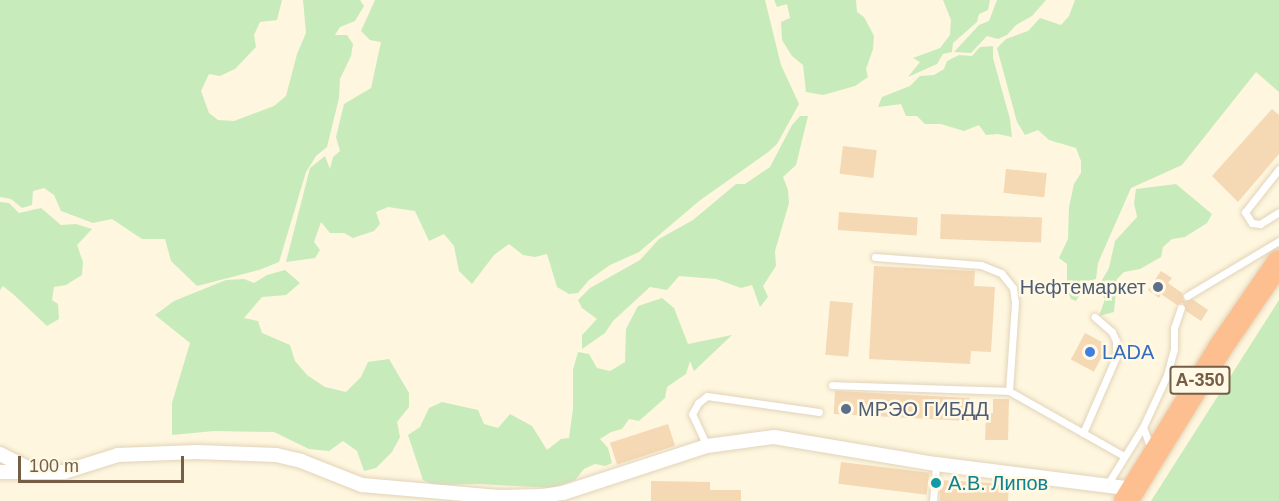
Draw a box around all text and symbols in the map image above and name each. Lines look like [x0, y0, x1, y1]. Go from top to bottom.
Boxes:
place label: Нефтемаркет [1020, 275, 1146, 299]
marker: Нефтемаркет [1151, 280, 1165, 294]
place label: LADA [1102, 340, 1154, 364]
marker: LADA [1083, 345, 1097, 359]
road number: А-350 [1168, 365, 1232, 395]
place label: МРЭО ГИБДД [858, 397, 989, 421]
marker: МРЭО ГИБДД [839, 402, 853, 416]
scale bar [21, 444, 188, 482]
text: 100 m [29, 456, 79, 476]
place label: А.В. Липов [948, 471, 1048, 495]
marker: А.В. Липов [929, 476, 943, 490]

